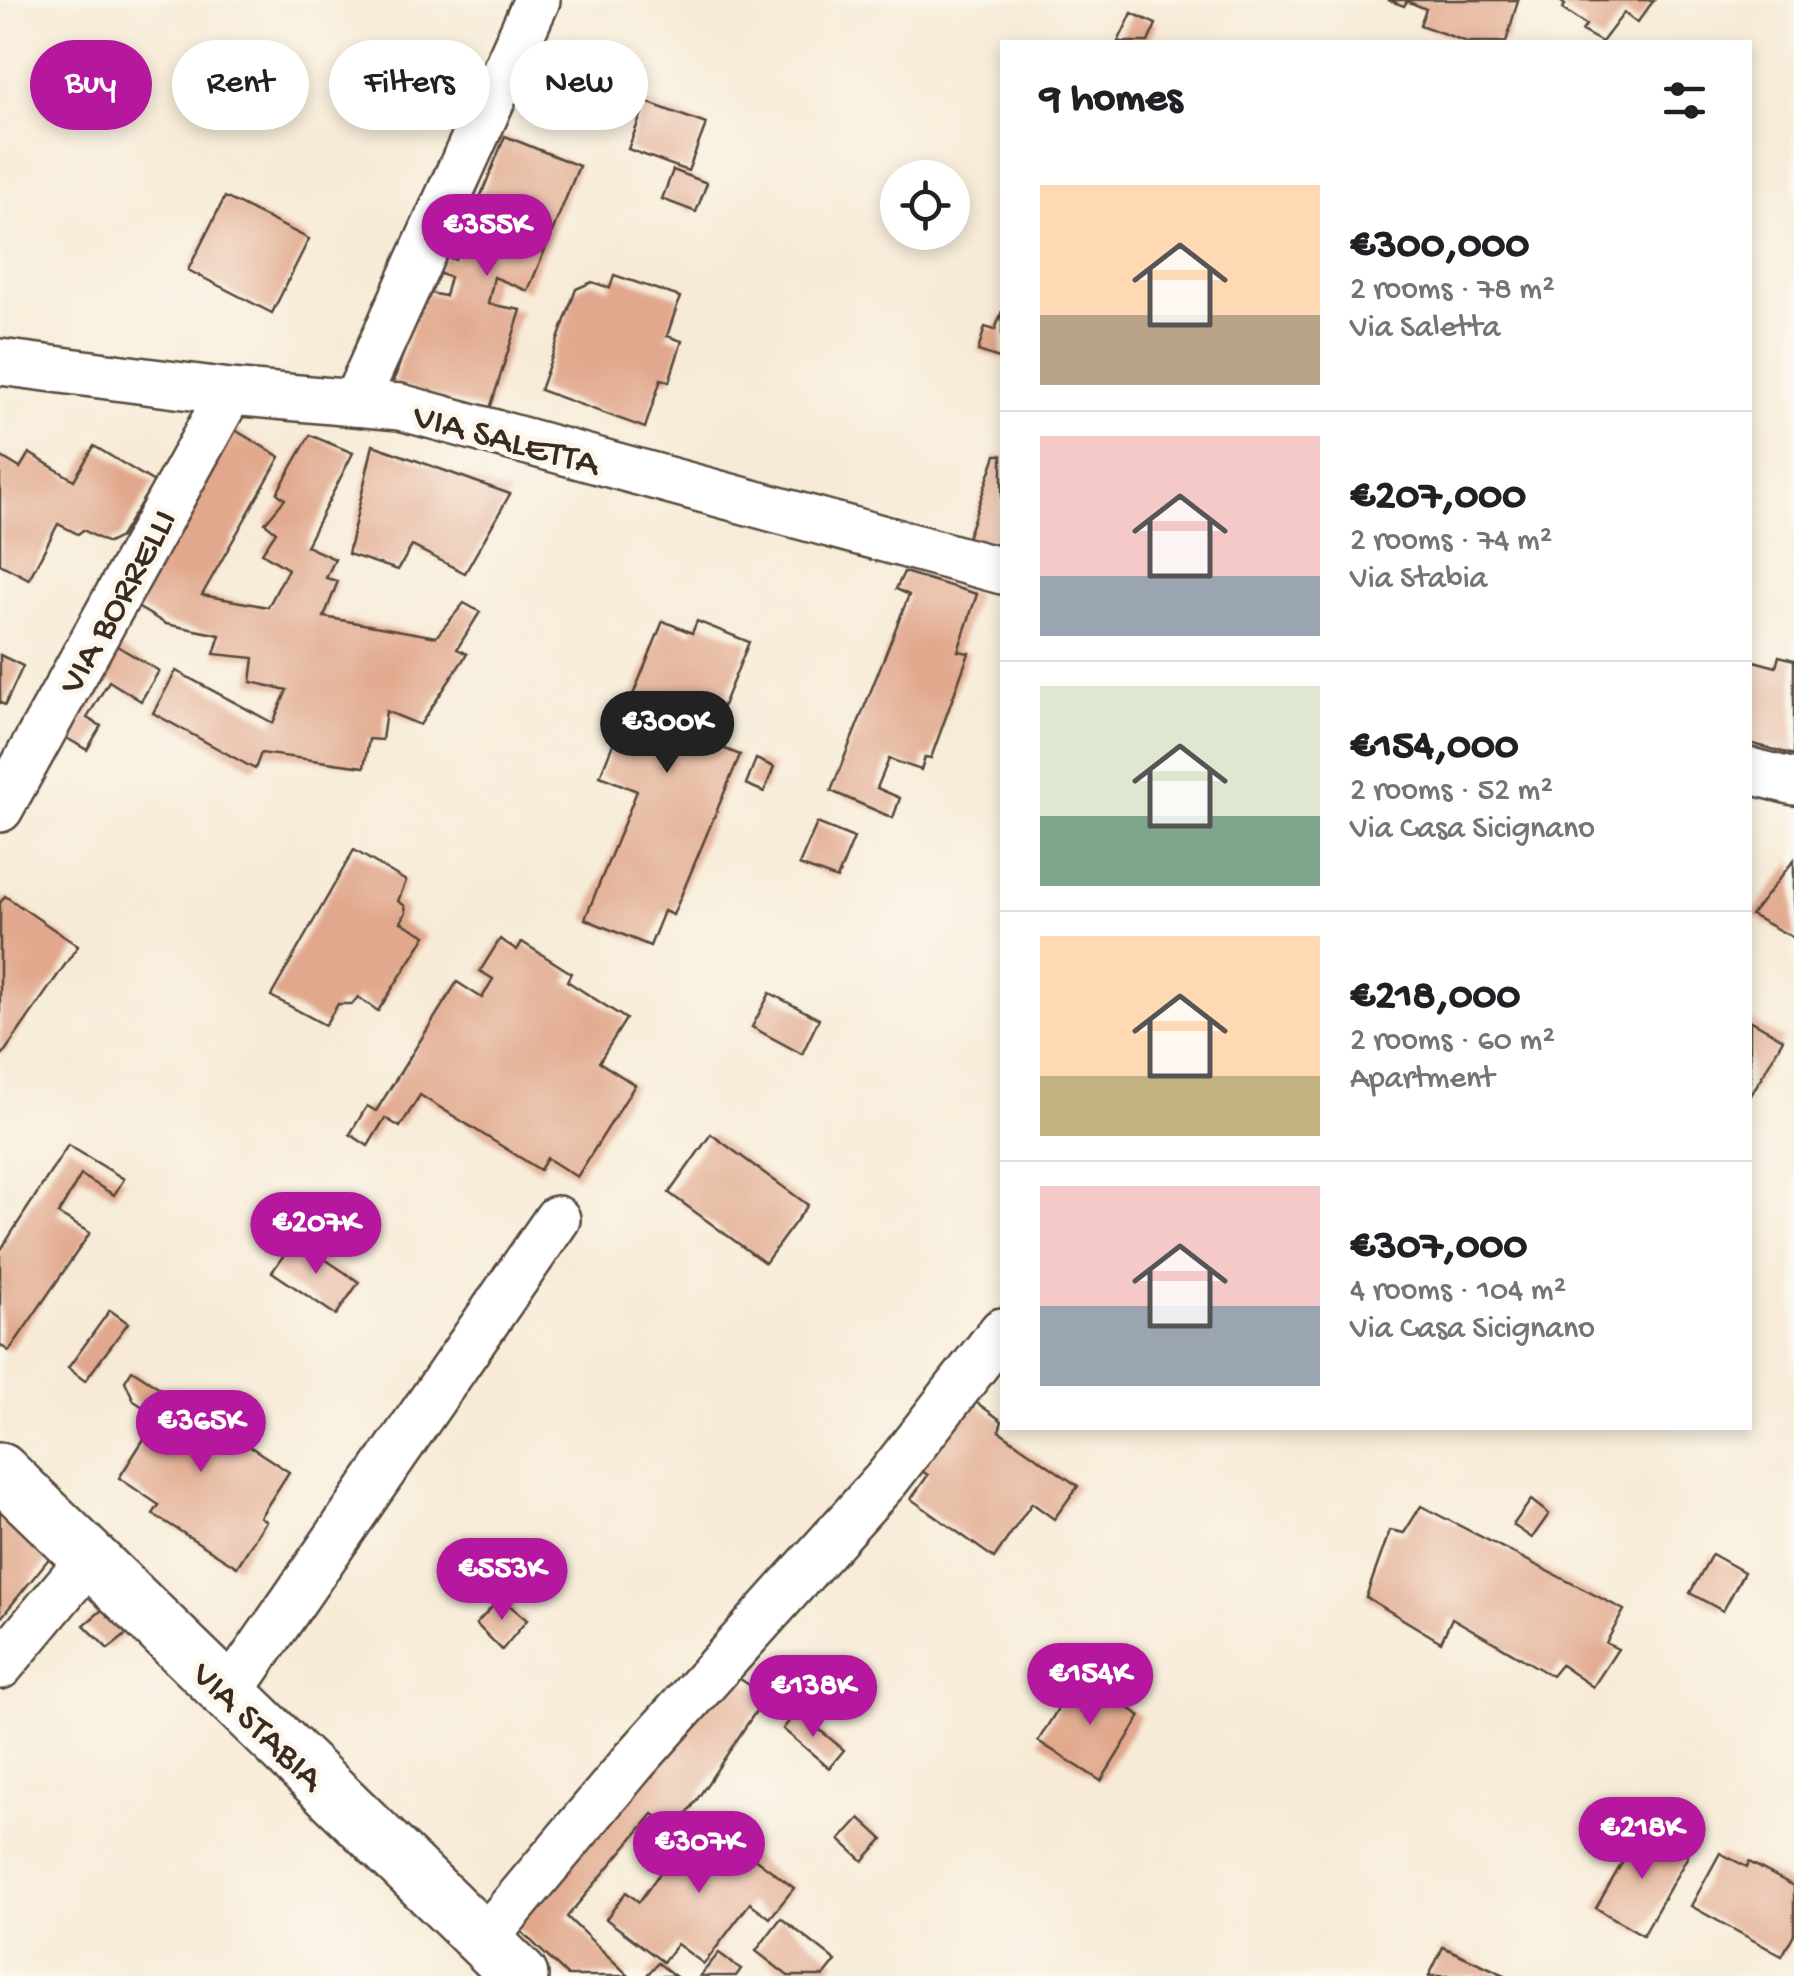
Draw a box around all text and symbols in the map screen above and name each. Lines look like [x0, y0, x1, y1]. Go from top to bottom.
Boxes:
chip: Buy [30, 40, 152, 130]
chip: Rent [172, 40, 309, 130]
chip: Filters [329, 40, 490, 130]
chip: New [510, 40, 648, 130]
icon: filters [1657, 73, 1712, 128]
text: 9 homes [1040, 76, 1182, 125]
map controls [880, 160, 970, 250]
button: locate [880, 160, 970, 250]
pin: €355K [417, 194, 557, 279]
text: €355K [444, 207, 530, 245]
text: €300,000 [1350, 223, 1529, 272]
icon: home [1120, 225, 1240, 345]
text: 2 rooms · 78 m² [1350, 272, 1555, 310]
text: Via Saletta [1350, 310, 1500, 348]
street label: VIA SALETTA [407, 397, 606, 489]
text: €207,000 [1350, 474, 1526, 523]
icon: home [1120, 476, 1240, 596]
street label: VIA BORRELLI [51, 503, 189, 704]
text: 2 rooms · 74 m² [1350, 523, 1552, 561]
text: Via Stabia [1350, 561, 1487, 599]
pin: €300K [597, 691, 737, 776]
text: €300K [622, 704, 712, 742]
text: €154,000 [1350, 724, 1519, 773]
icon: home [1120, 726, 1240, 846]
text: 2 rooms · 52 m² [1350, 773, 1553, 811]
text: Via Casa Sicignano [1350, 811, 1595, 849]
text: €218,000 [1350, 974, 1520, 1023]
icon: home [1120, 976, 1240, 1096]
text: 2 rooms · 60 m² [1350, 1023, 1555, 1061]
text: Apartment [1350, 1061, 1494, 1099]
pin: €207K [246, 1192, 386, 1277]
text: €207K [272, 1205, 360, 1243]
text: €307,000 [1350, 1224, 1527, 1273]
icon: home [1120, 1226, 1240, 1346]
text: 4 rooms · 104 m² [1350, 1273, 1566, 1311]
text: Via Casa Sicignano [1350, 1311, 1595, 1349]
pin: €365K [131, 1390, 271, 1475]
text: €365K [158, 1403, 244, 1441]
pin: €553K [432, 1538, 572, 1623]
text: €553K [459, 1551, 545, 1589]
pin: €154K [1020, 1643, 1160, 1728]
street label: VIA STABIA [180, 1654, 333, 1804]
pin: €138K [743, 1655, 883, 1740]
text: €154K [1049, 1656, 1131, 1694]
text: €138K [771, 1668, 855, 1706]
pin: €218K [1572, 1797, 1712, 1882]
text: €218K [1601, 1810, 1683, 1848]
pin: €307K [629, 1811, 769, 1896]
text: €307K [655, 1824, 743, 1862]

